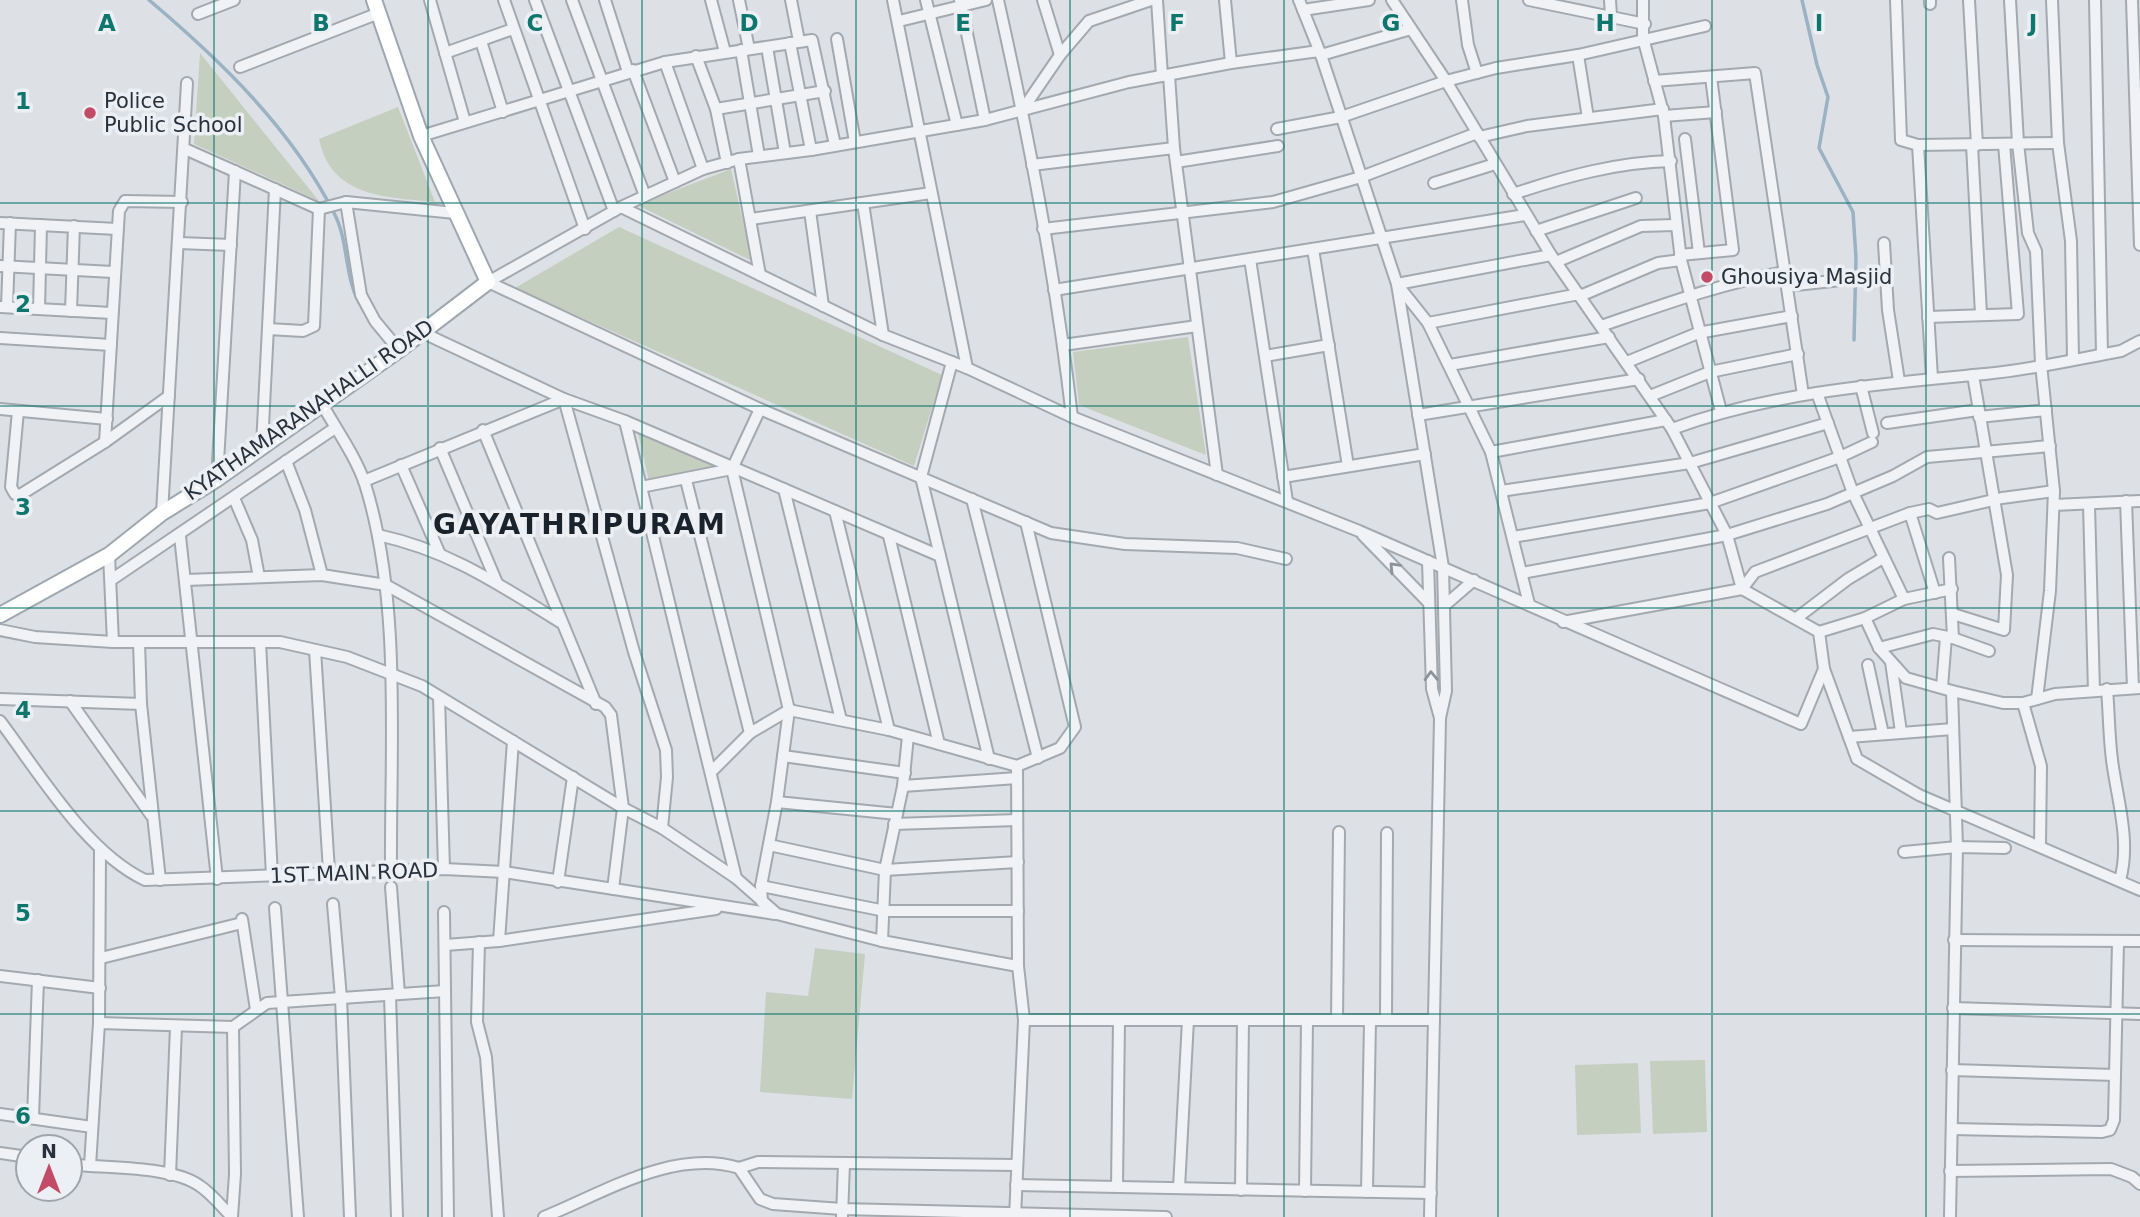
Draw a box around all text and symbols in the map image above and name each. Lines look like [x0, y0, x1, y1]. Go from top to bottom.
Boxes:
text: A [98, 10, 116, 36]
text: B [312, 10, 330, 36]
text: C [527, 10, 543, 36]
text: D [739, 10, 759, 36]
text: E [955, 10, 971, 36]
text: F [1169, 10, 1185, 36]
text: G [1382, 10, 1400, 36]
text: H [1595, 10, 1615, 36]
text: I [1815, 10, 1823, 36]
text: J [2027, 10, 2037, 36]
text: 1 [15, 88, 31, 114]
place label: Police Public School [104, 89, 243, 137]
marker: Police Public School [82, 105, 98, 121]
place label: Ghousiya Masjid [1721, 265, 1892, 289]
marker: Ghousiya Masjid [1699, 269, 1715, 285]
text: 2 [15, 291, 31, 317]
street label: KYATHAMARANAHALLI ROAD [180, 315, 438, 505]
text: 3 [15, 494, 31, 520]
district label: GAYATHRIPURAM [433, 508, 727, 541]
one-way arrow [1390, 563, 1402, 575]
one-way arrow [1423, 670, 1439, 681]
text: 4 [15, 697, 31, 723]
street label: 1ST MAIN ROAD [269, 858, 439, 888]
text: 5 [15, 900, 31, 926]
text: 6 [15, 1103, 31, 1129]
north arrow [14, 1133, 84, 1203]
text: N [41, 1140, 57, 1162]

